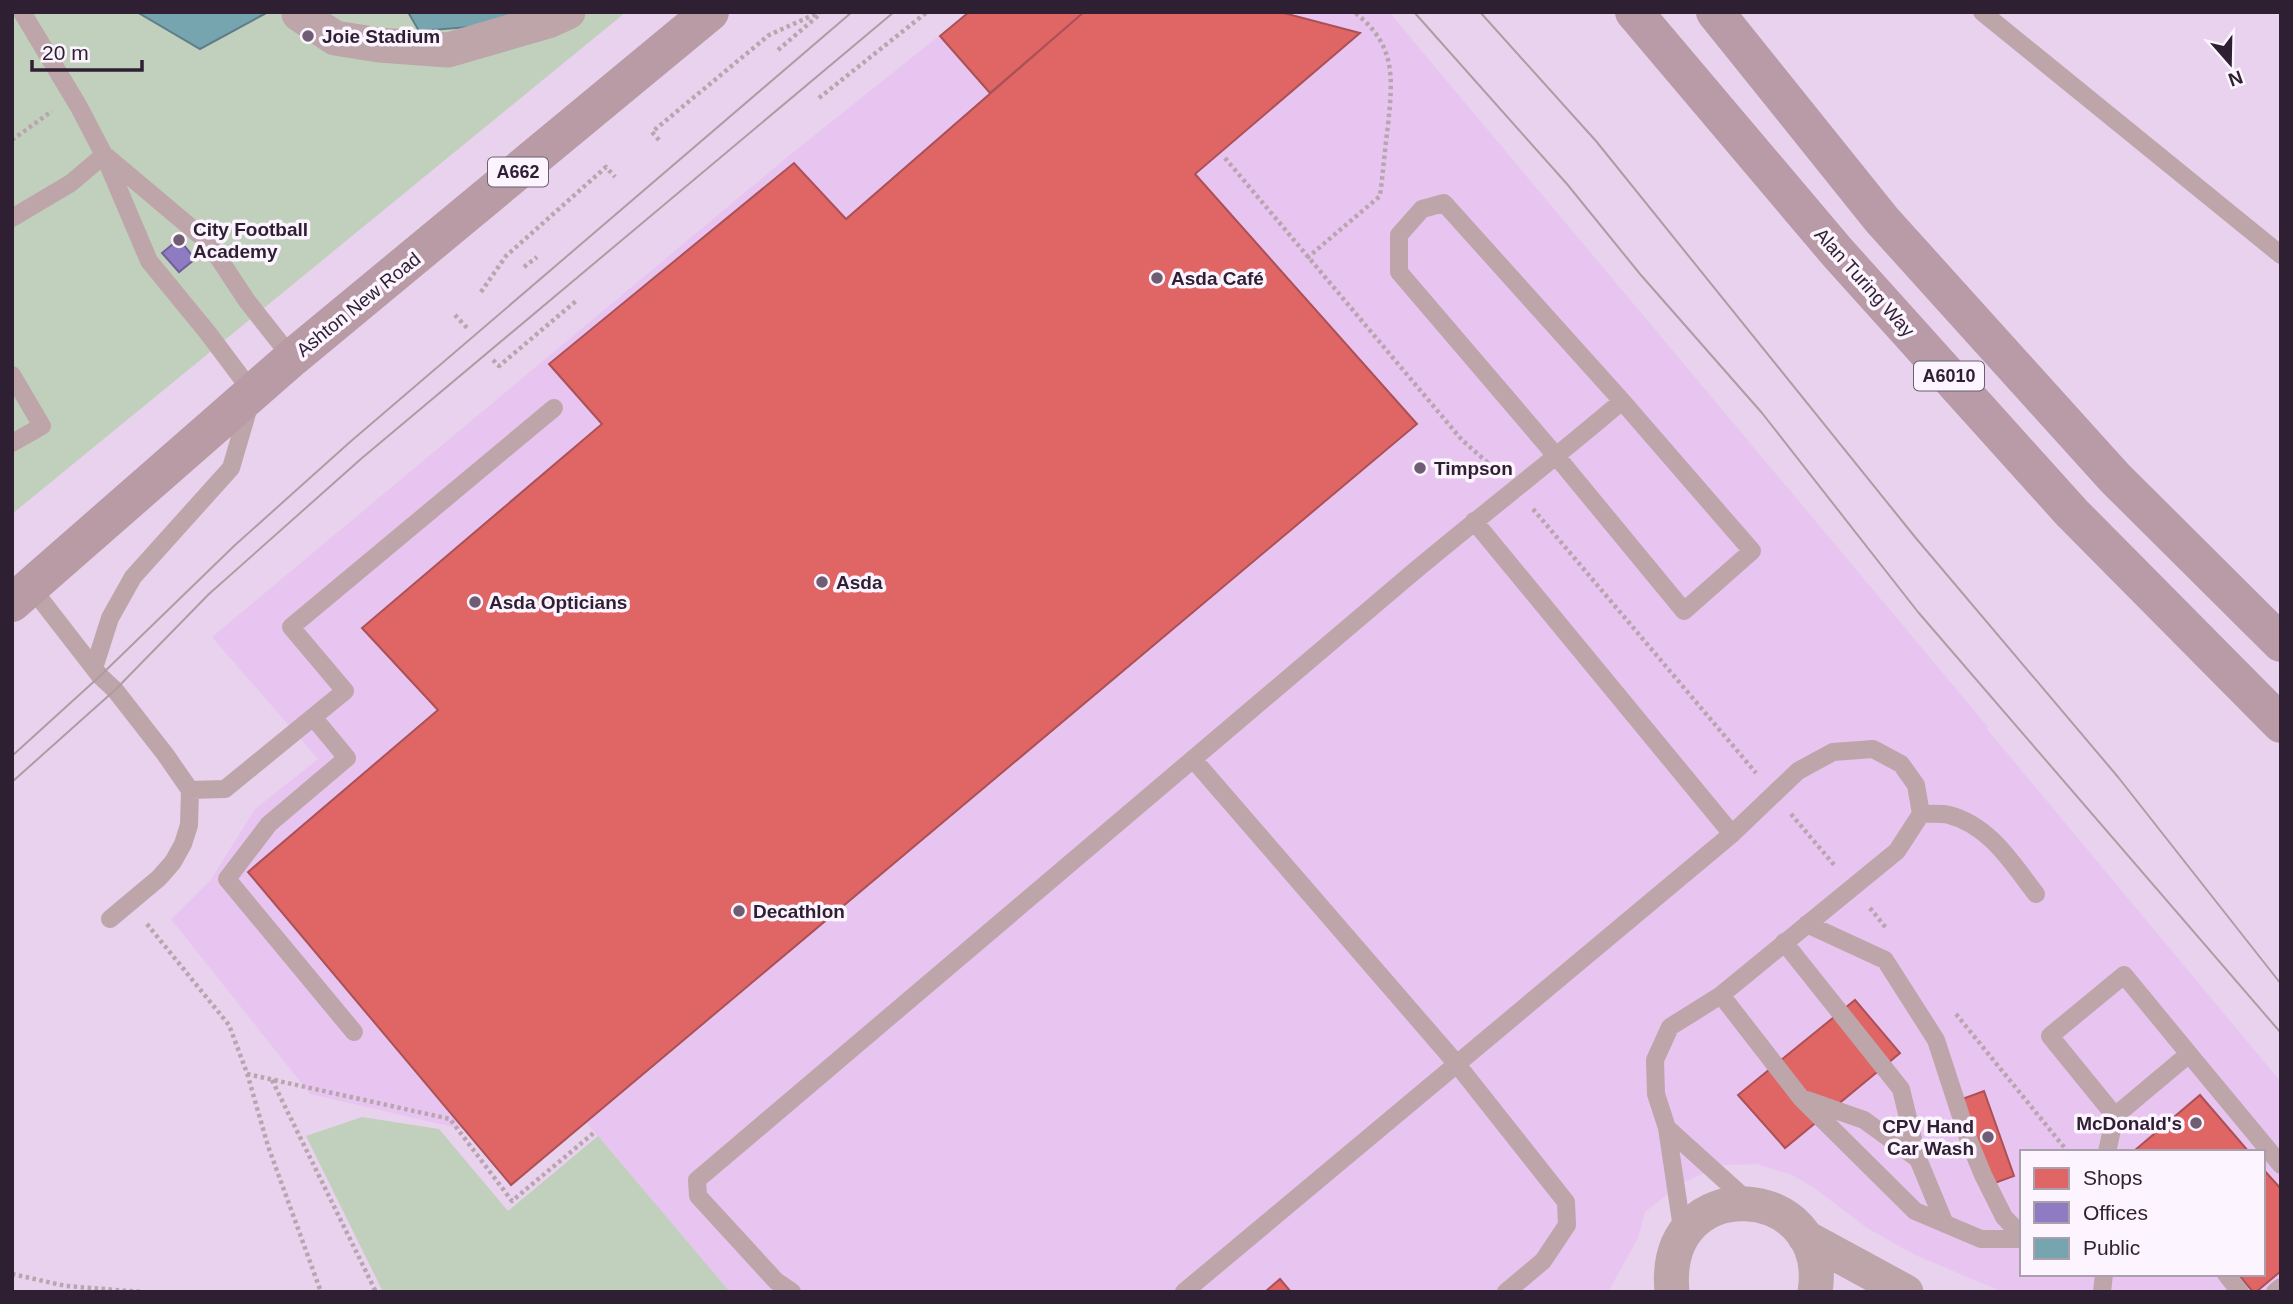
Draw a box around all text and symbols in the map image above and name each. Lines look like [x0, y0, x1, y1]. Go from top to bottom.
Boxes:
place label: Joie Stadium [322, 26, 440, 47]
scale bar [32, 28, 142, 72]
marker: Joie Stadium [300, 28, 316, 44]
north arrow [2195, 28, 2265, 98]
text: 20 m [42, 41, 89, 64]
text: N [2226, 66, 2246, 91]
road number: A662 [488, 158, 548, 187]
place label: City Football Academy [193, 219, 308, 262]
street label: Alan Turing Way [1810, 224, 1919, 341]
marker: City Football Academy [171, 232, 187, 248]
street label: Ashton New Road [292, 248, 424, 361]
place label: Asda Café [1171, 268, 1264, 289]
marker: Asda Café [1149, 270, 1165, 286]
road number: A6010 [1914, 362, 1984, 390]
place label: Timpson [1434, 458, 1513, 479]
marker: Timpson [1412, 460, 1428, 476]
place label: Asda [836, 572, 883, 593]
marker: Asda [814, 574, 830, 590]
place label: Asda Opticians [489, 592, 627, 613]
marker: Asda Opticians [467, 594, 483, 610]
place label: Decathlon [753, 901, 845, 922]
marker: Decathlon [731, 903, 747, 919]
place label: McDonald's [2076, 1113, 2182, 1134]
marker: McDonald's [2188, 1115, 2204, 1131]
place label: CPV Hand Car Wash [1882, 1116, 1974, 1159]
marker: CPV Hand Car Wash [1980, 1129, 1996, 1145]
legend [2020, 1150, 2265, 1276]
text: Shops [2083, 1166, 2143, 1189]
text: Offices [2083, 1201, 2148, 1224]
text: Public [2083, 1236, 2140, 1259]

